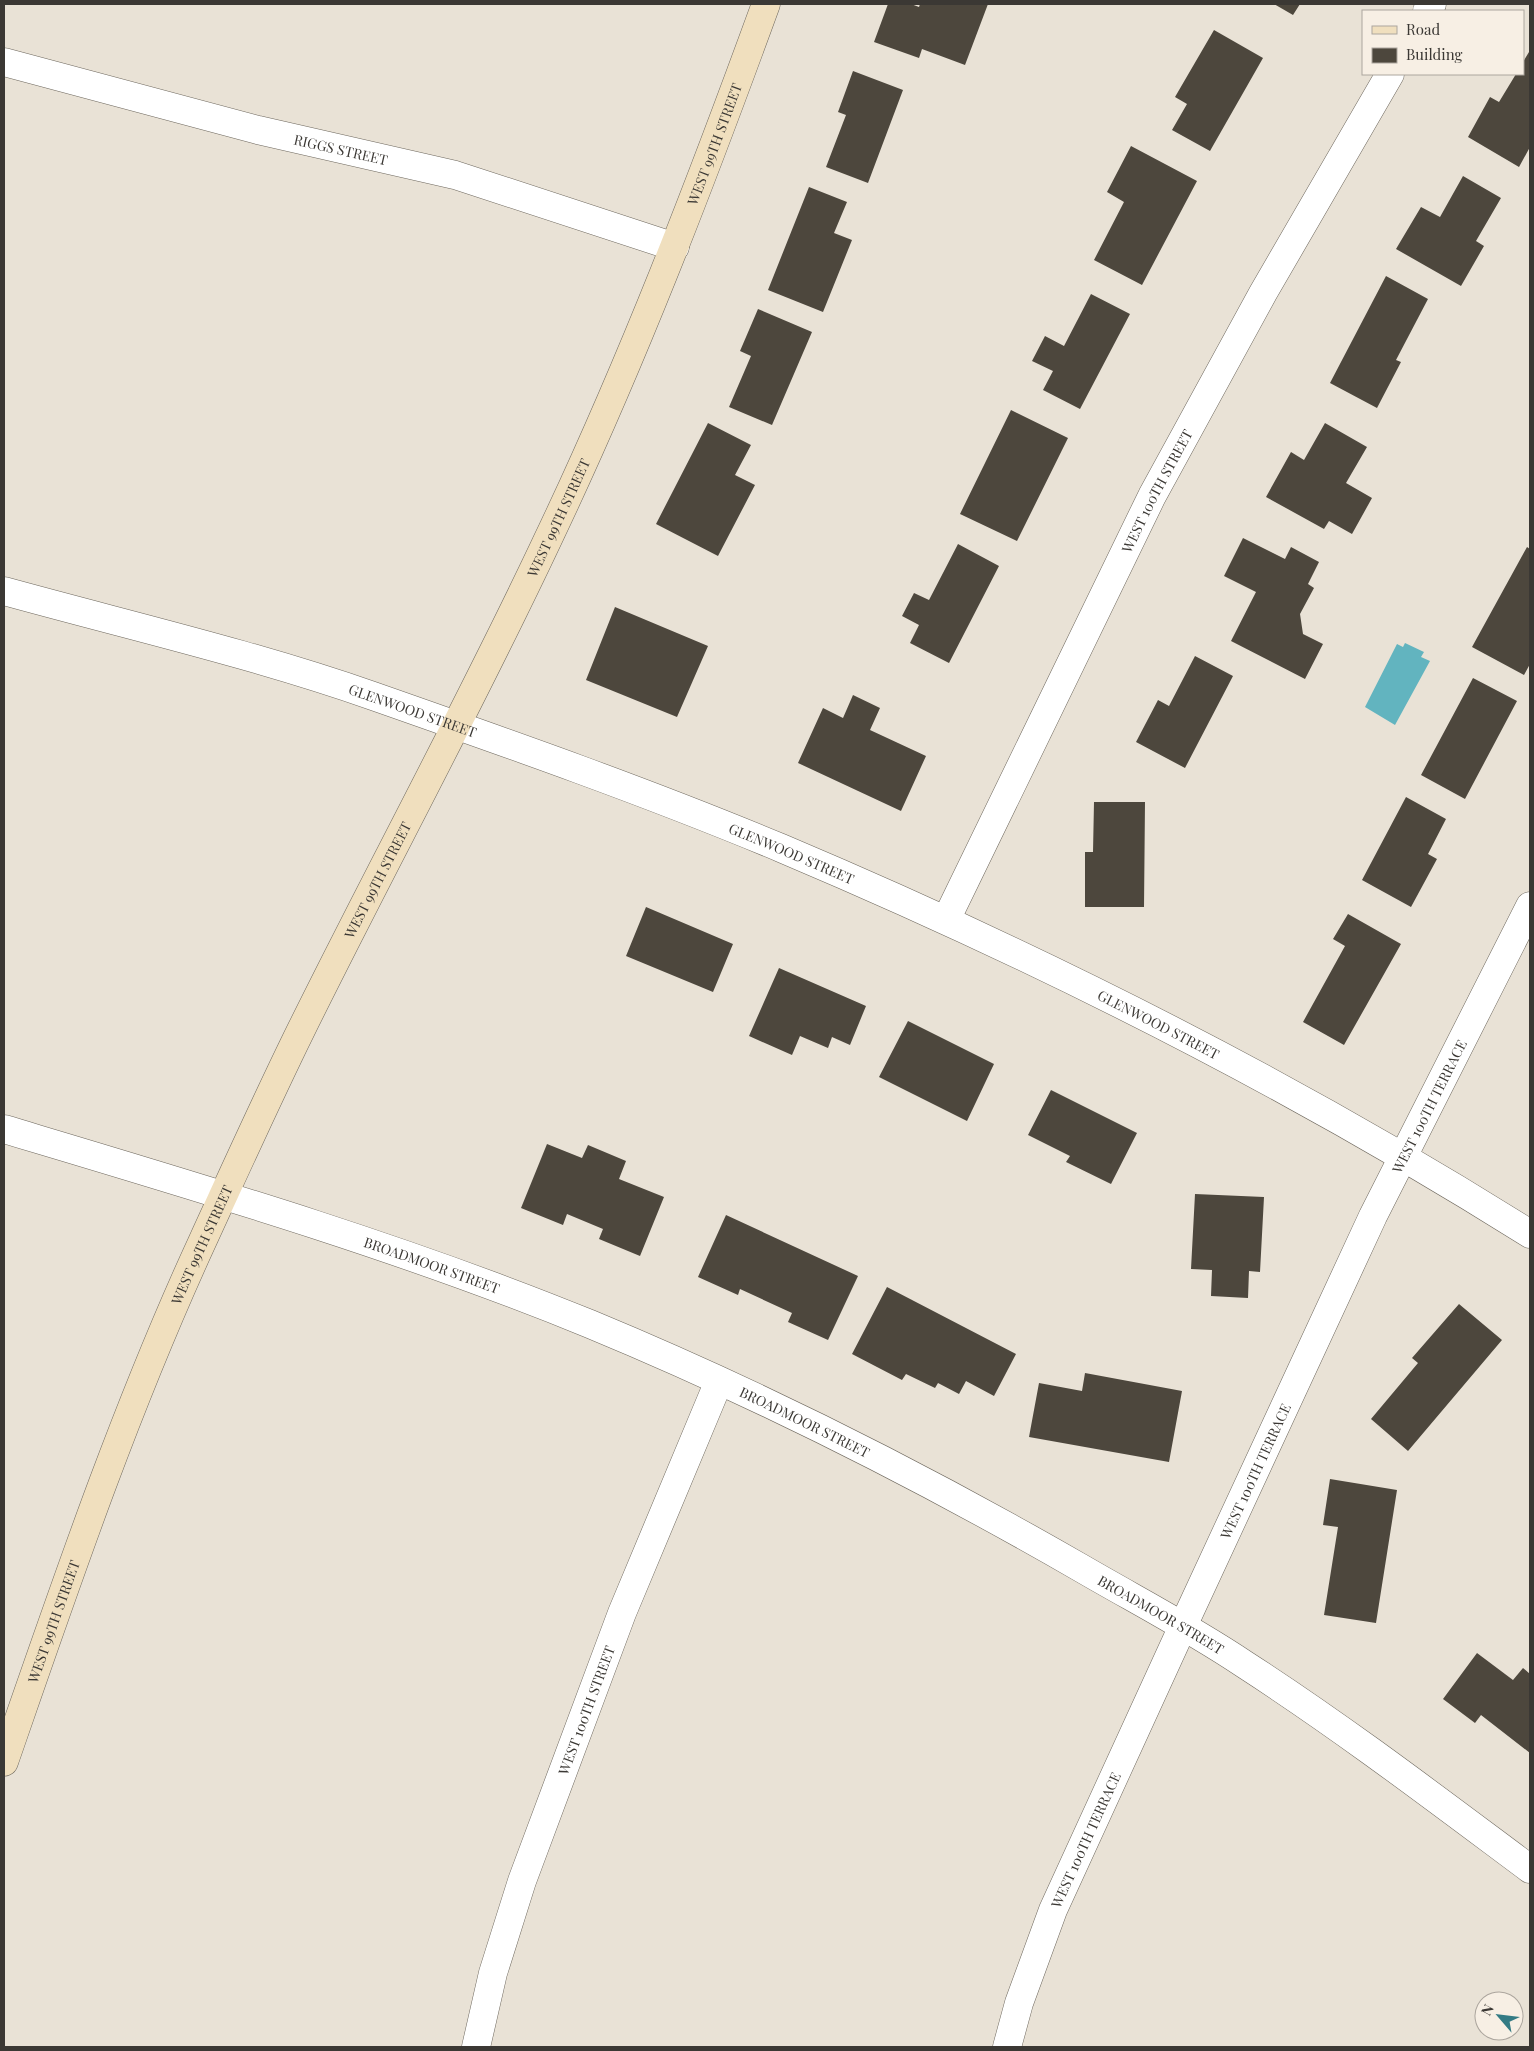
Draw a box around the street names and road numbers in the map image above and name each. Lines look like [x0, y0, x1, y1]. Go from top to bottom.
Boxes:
street label: WEST 99TH STREET [682, 80, 746, 208]
street label: RIGGS STREET [292, 129, 390, 169]
street label: WEST 100TH STREET [1116, 425, 1196, 557]
street label: WEST 99TH STREET [522, 455, 594, 581]
street label: GLENWOOD STREET [346, 679, 480, 741]
street label: WEST 99TH STREET [339, 818, 415, 942]
street label: GLENWOOD STREET [726, 818, 858, 888]
street label: GLENWOOD STREET [1095, 985, 1223, 1063]
street label: WEST 100TH TERRACE [1386, 1036, 1470, 1177]
street label: WEST 99TH STREET [166, 1182, 236, 1308]
street label: BROADMOOR STREET [362, 1232, 503, 1298]
street label: BROADMOOR STREET [737, 1382, 874, 1462]
street label: WEST 100TH TERRACE [1215, 1400, 1295, 1543]
street label: WEST 99TH STREET [22, 1557, 84, 1686]
street label: BROADMOOR STREET [1095, 1570, 1228, 1658]
street label: WEST 100TH STREET [553, 1642, 619, 1778]
street label: WEST 100TH TERRACE [1045, 1769, 1125, 1911]

